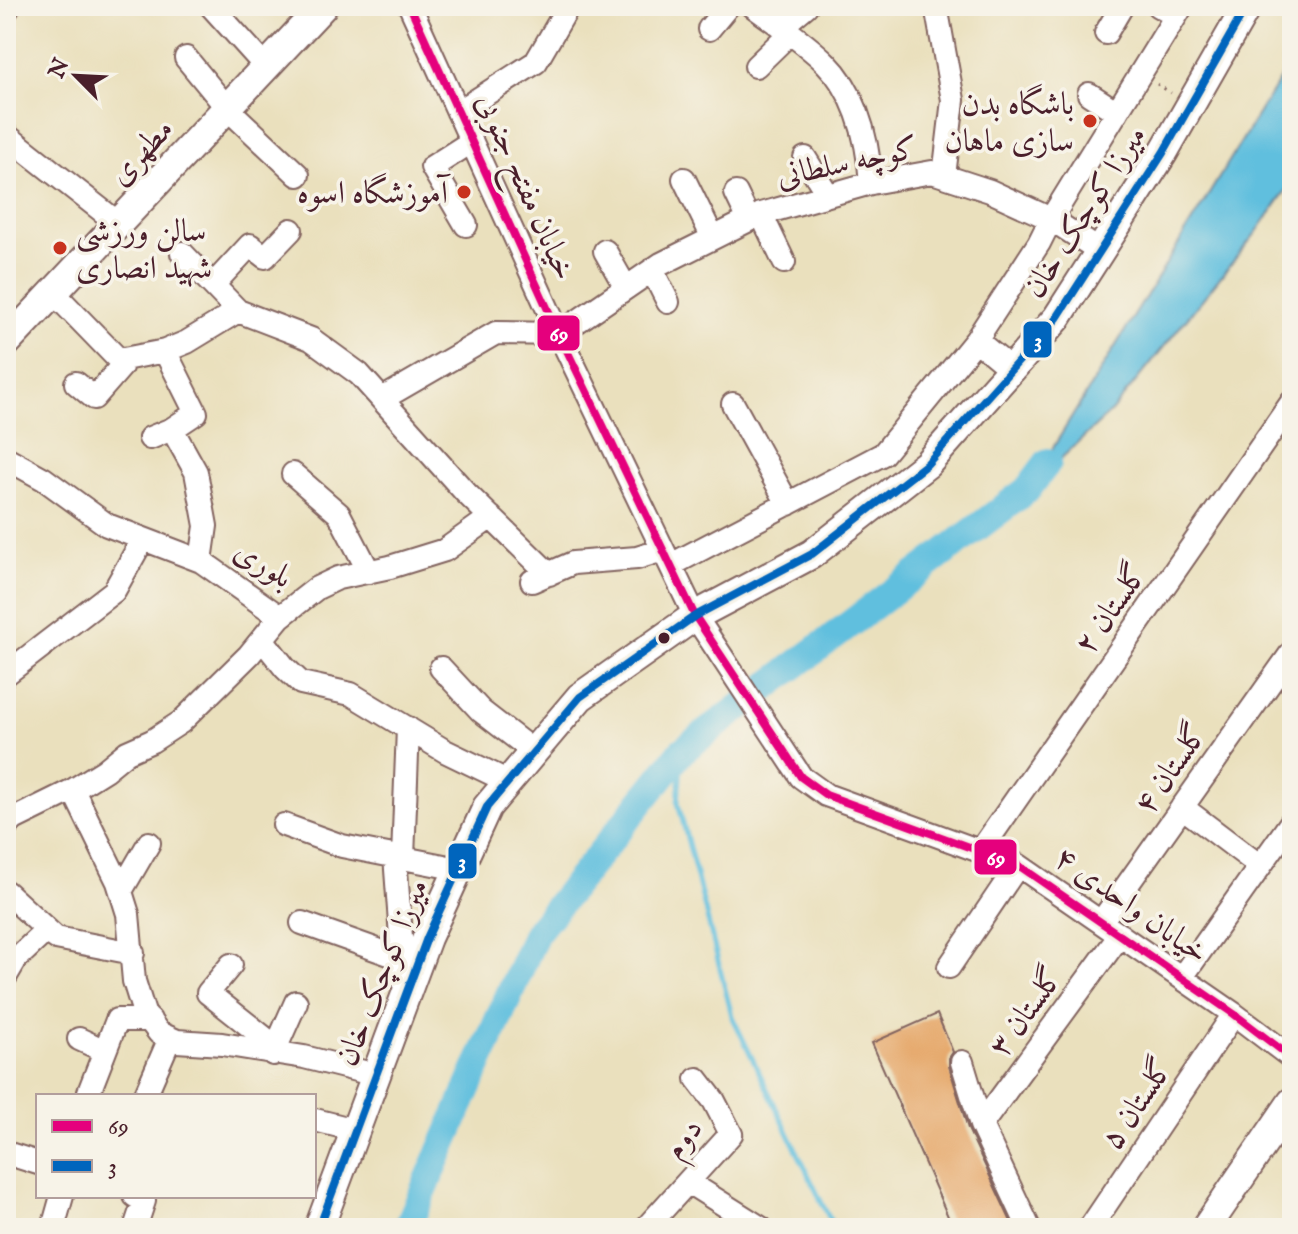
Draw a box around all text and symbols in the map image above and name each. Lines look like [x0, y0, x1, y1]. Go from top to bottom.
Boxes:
north arrow [36, 36, 116, 116]
text: N [42, 54, 76, 84]
place label: باشگاه بدن سازی ماهان [944, 83, 1074, 163]
street label: خیابان مفتح جنوبی [461, 87, 584, 289]
street label: مطهری [100, 110, 183, 195]
marker: باشگاه بدن سازی ماهان [1081, 112, 1099, 130]
street label: میرزا کوچک خان [1015, 118, 1157, 307]
street label: کوچه سلطانی [773, 128, 922, 198]
place label: آموزشگاه اسوه [297, 172, 451, 215]
marker: آموزشگاه اسوه [455, 183, 473, 201]
place label: سالن ورزشی شهید انصاری [76, 212, 212, 290]
marker: سالن ورزشی شهید انصاری [51, 239, 69, 257]
line badge: 69 [536, 314, 581, 352]
line badge: 3 [1022, 320, 1053, 359]
text: 69 [550, 321, 568, 349]
text: 3 [1034, 327, 1042, 355]
street label: بلوری [226, 531, 300, 599]
street label: گلستان ۲ [1065, 555, 1158, 663]
unlabelled marker [656, 630, 672, 646]
street label: گلستان ۴ [1125, 715, 1218, 823]
line badge: 69 [973, 838, 1018, 876]
street label: خیابان واحدی ۴ [1045, 838, 1216, 974]
line badge: 3 [447, 842, 478, 880]
text: 69 [987, 845, 1005, 873]
text: 3 [458, 848, 466, 876]
street label: میرزا کوچک خان [327, 873, 439, 1072]
street label: گلستان ۳ [980, 958, 1074, 1066]
street label: گلستان ۵ [1092, 1050, 1184, 1158]
legend [36, 1094, 316, 1198]
street label: دوم [655, 1111, 717, 1171]
text: 69 [108, 1112, 129, 1143]
text: 3 [108, 1152, 117, 1183]

